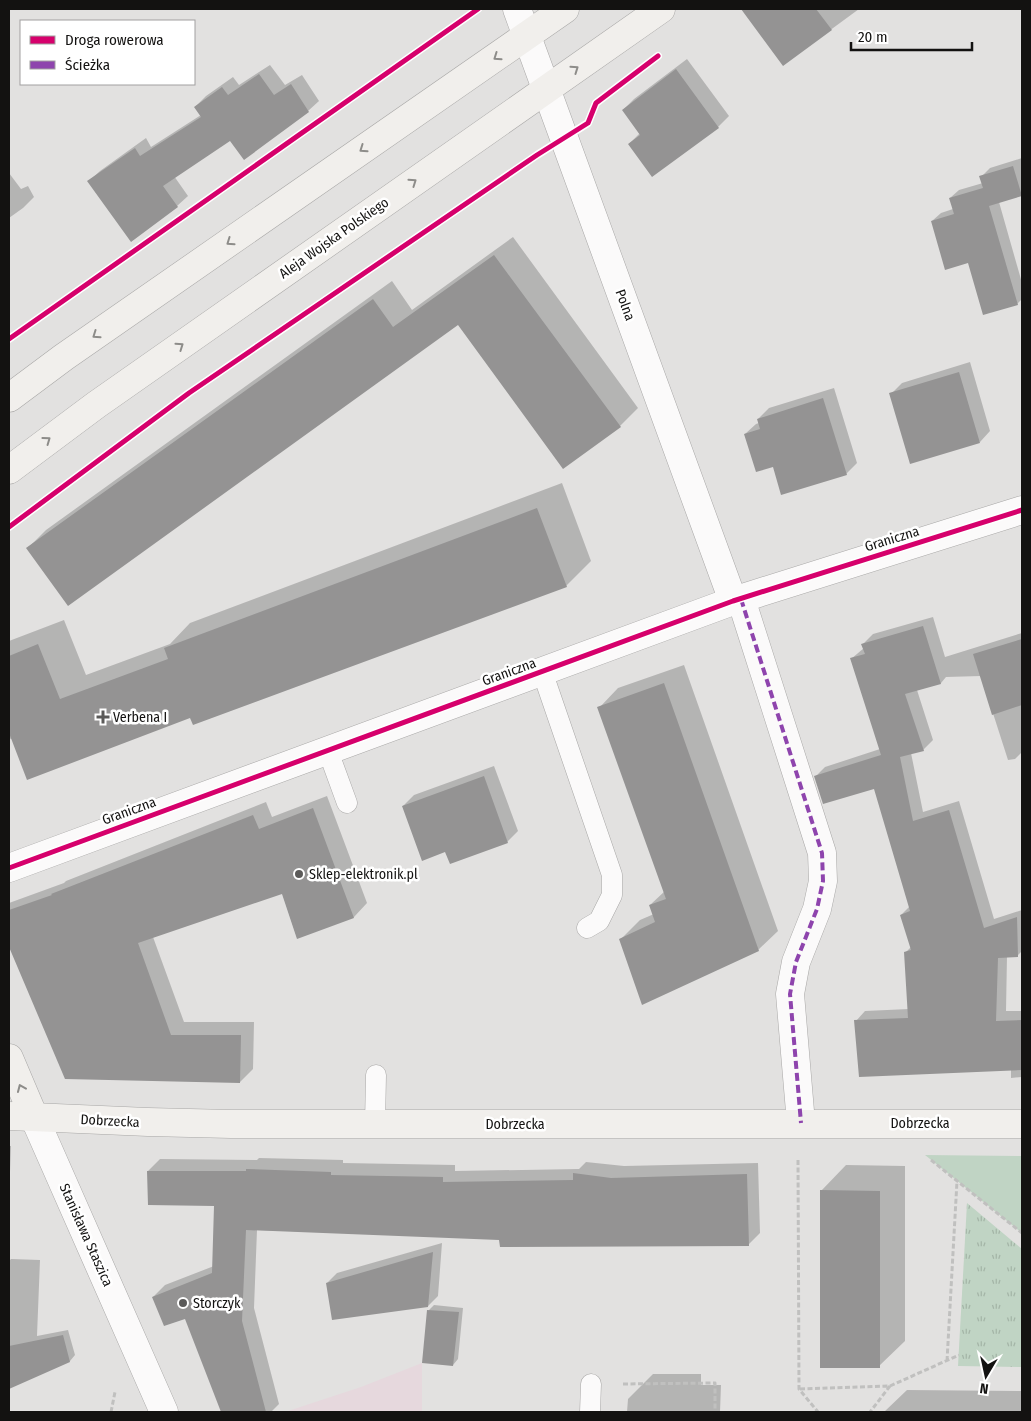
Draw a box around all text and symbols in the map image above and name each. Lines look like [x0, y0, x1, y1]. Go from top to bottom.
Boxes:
legend [20, 20, 195, 85]
scale bar [851, 20, 972, 52]
text: 20 m [858, 28, 888, 46]
text: Droga rowerowa [65, 31, 164, 49]
one-way arrow [493, 51, 502, 60]
text: Ścieżka [65, 56, 110, 74]
one-way arrow [569, 66, 579, 75]
one-way arrow [359, 143, 369, 152]
one-way arrow [407, 179, 417, 188]
street label: Aleja Wojska Polskiego [276, 194, 392, 282]
one-way arrow [226, 236, 236, 245]
street label: Polna [612, 287, 639, 323]
one-way arrow [92, 329, 102, 338]
one-way arrow [174, 343, 184, 352]
one-way arrow [42, 437, 51, 446]
street label: Graniczna [863, 523, 921, 555]
street label: Graniczna [480, 654, 538, 690]
place label: Verbena I [113, 709, 167, 726]
marker: Verbena I [97, 711, 109, 723]
street label: Graniczna [100, 793, 158, 829]
place label: Sklep-elektronik.pl [309, 866, 418, 883]
marker: Sklep-elektronik.pl [293, 868, 305, 880]
one-way arrow [17, 1084, 28, 1093]
street label: Dobrzecka [80, 1111, 140, 1131]
street label: Dobrzecka [890, 1115, 950, 1132]
street label: Dobrzecka [485, 1116, 545, 1133]
street label: Stanisława Staszica [56, 1181, 116, 1289]
place label: Storczyk [193, 1295, 241, 1312]
marker: Storczyk [177, 1297, 189, 1309]
north arrow [961, 1351, 1011, 1401]
text: N [979, 1379, 990, 1397]

